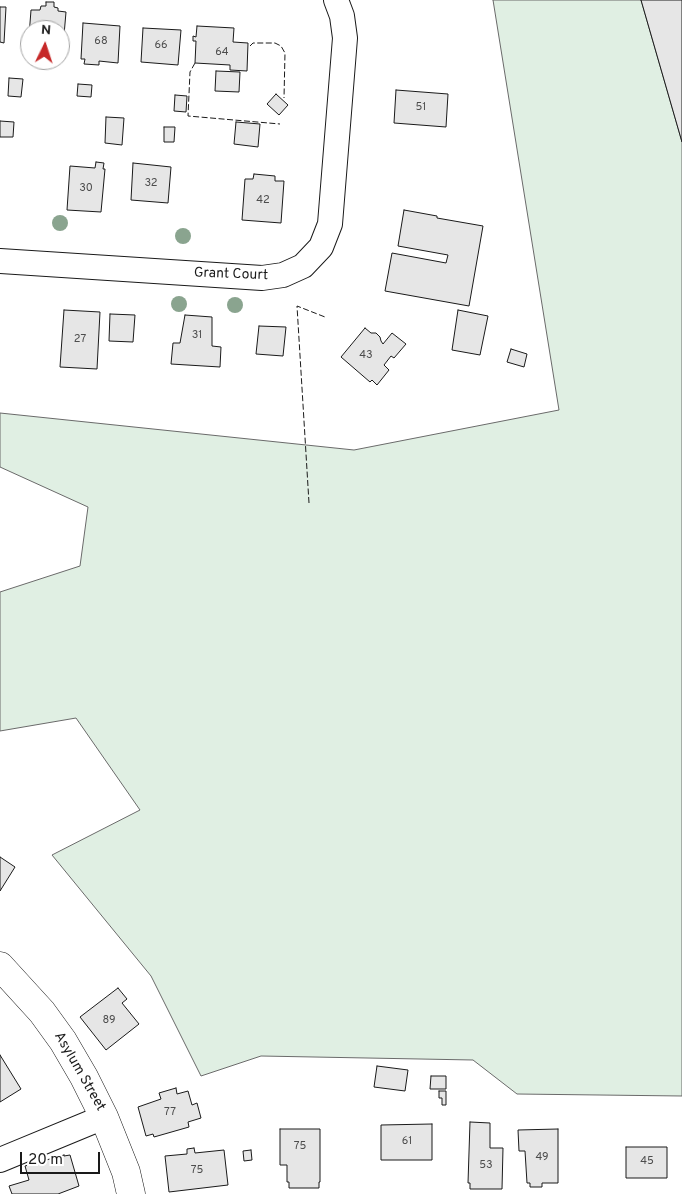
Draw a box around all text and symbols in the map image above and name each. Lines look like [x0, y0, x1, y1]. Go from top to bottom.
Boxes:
north arrow [20, 20, 70, 70]
text: N [40, 22, 52, 39]
house number: 68 [94, 35, 108, 49]
house number: 66 [154, 39, 168, 53]
house number: 64 [215, 46, 229, 60]
house number: 51 [416, 101, 426, 115]
house number: 32 [144, 177, 158, 191]
house number: 30 [79, 182, 93, 196]
house number: 42 [256, 194, 270, 208]
street label: Grant Court [193, 265, 269, 285]
house number: 31 [192, 329, 202, 343]
house number: 27 [74, 333, 86, 347]
house number: 43 [359, 349, 373, 363]
house number: 89 [102, 1014, 116, 1028]
street label: Asylum Street [50, 1029, 108, 1115]
house number: 77 [164, 1106, 176, 1120]
house number: 61 [402, 1135, 412, 1149]
house number: 75 [294, 1140, 306, 1154]
scale bar [22, 1142, 102, 1174]
text: 20 m [28, 1151, 63, 1170]
house number: 49 [535, 1151, 549, 1165]
house number: 45 [640, 1155, 654, 1169]
house number: 53 [479, 1159, 493, 1173]
house number: 75 [191, 1164, 203, 1178]

